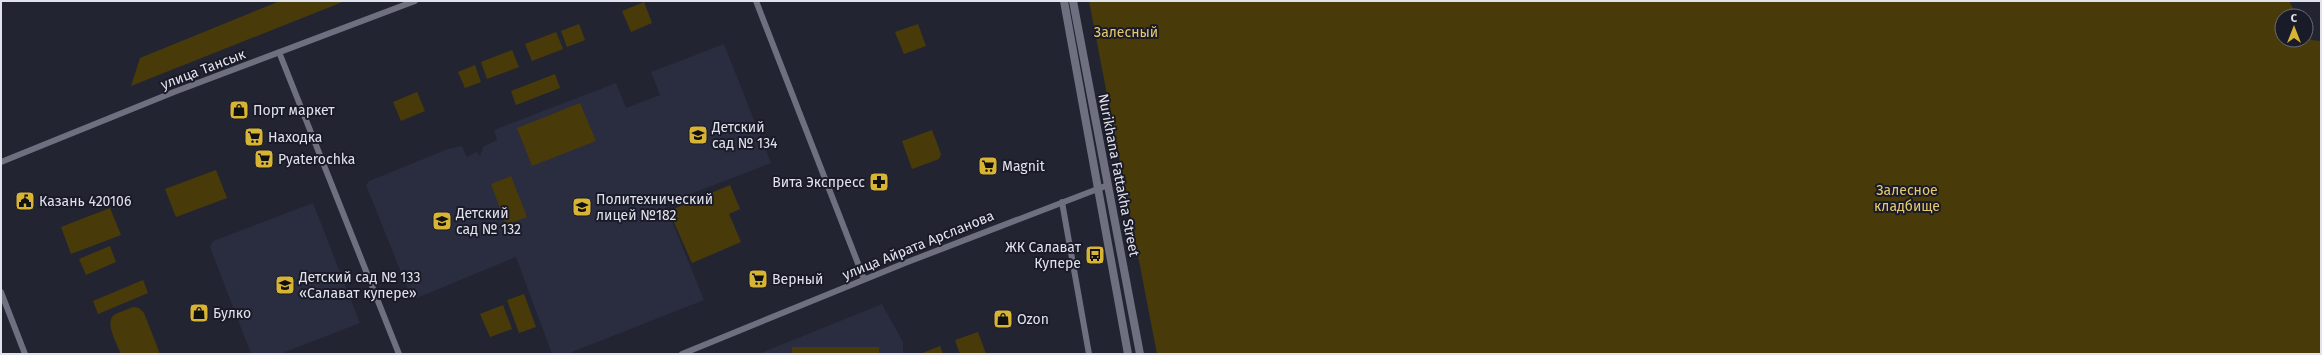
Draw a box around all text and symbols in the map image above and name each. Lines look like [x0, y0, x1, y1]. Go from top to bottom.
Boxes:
north arrow [2274, 8, 2314, 48]
text: С [2291, 12, 2298, 25]
park label: Залесный [1094, 24, 1158, 41]
street label: улица Тансык [158, 45, 249, 93]
street label: Nurikhana Fattakha Street [1094, 92, 1143, 259]
shop icon: Порт маркет [228, 99, 250, 121]
place label: Порт маркет [253, 102, 335, 119]
place label: Детский сад № 134 [711, 119, 778, 152]
school or university icon: Детский сад № 134 [687, 124, 709, 146]
supermarket icon: Находка [243, 126, 265, 148]
place label: Находка [268, 129, 322, 146]
supermarket icon: Pyaterochka [253, 148, 275, 170]
place label: Pyaterochka [278, 151, 355, 168]
supermarket icon: Magnit [977, 155, 999, 177]
place label: Magnit [1002, 158, 1046, 175]
pharmacy icon: Вита Экспресс [868, 171, 890, 193]
place label: Вита Экспресс [772, 174, 865, 191]
park label: Залесное кладбище [1874, 182, 1940, 215]
public building icon: Казань 420106 [14, 190, 36, 212]
place label: Политехнический лицей №182 [596, 191, 713, 224]
place label: Казань 420106 [39, 193, 131, 210]
school or university icon: Политехнический лицей №182 [571, 196, 593, 218]
place label: Детский сад № 132 [455, 205, 521, 238]
street label: улица Айрата Арсланова [840, 207, 997, 284]
school or university icon: Детский сад № 132 [431, 210, 453, 232]
place label: ЖК Салават Купере [1005, 239, 1082, 272]
bus stop icon: ЖК Салават Купере [1084, 244, 1106, 266]
supermarket icon: Верный [747, 268, 769, 290]
place label: Детский сад № 133 «Салават купере» [298, 269, 420, 302]
place label: Верный [772, 271, 823, 288]
school or university icon: Детский сад № 133 «Салават купере» [274, 274, 296, 296]
shop icon: Булко [188, 302, 210, 324]
place label: Булко [213, 305, 251, 322]
shop icon: Ozon [992, 308, 1014, 330]
place label: Ozon [1017, 311, 1049, 328]

